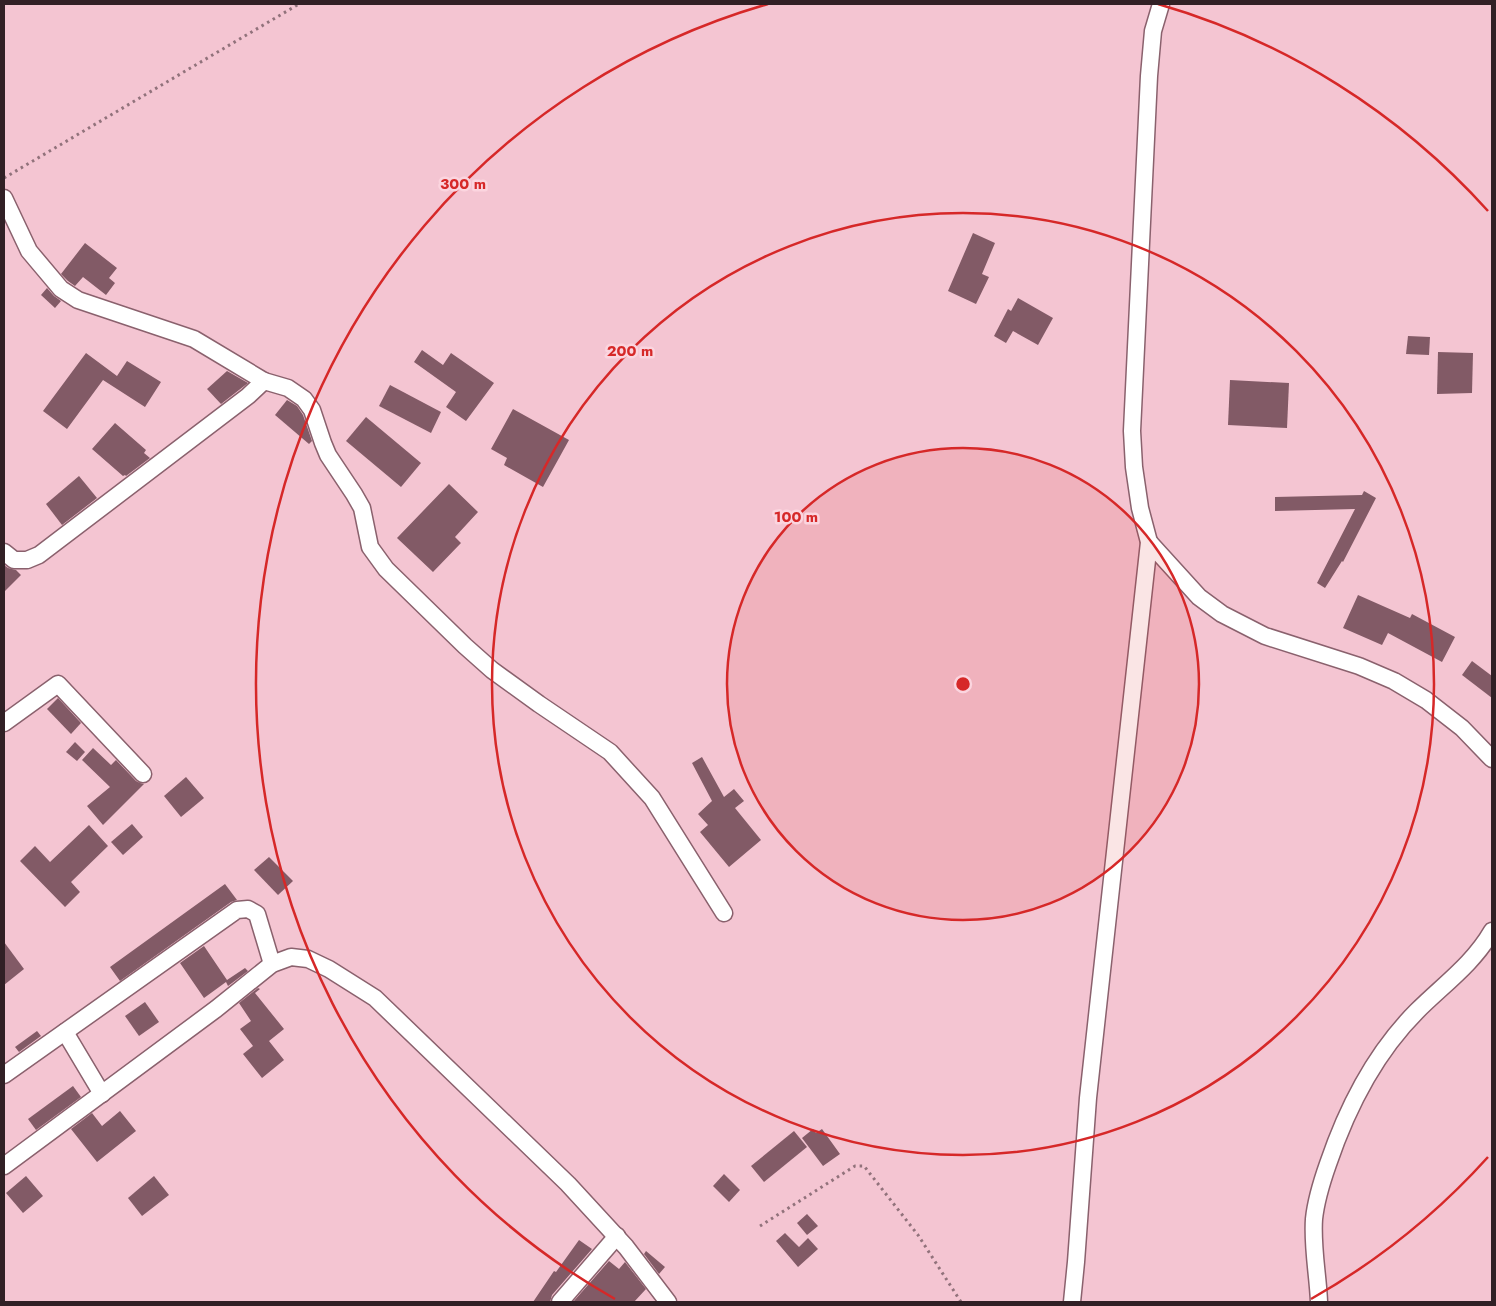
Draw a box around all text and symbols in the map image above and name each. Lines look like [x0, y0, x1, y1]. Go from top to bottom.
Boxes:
text: 300 m [440, 173, 486, 195]
text: 200 m [607, 340, 653, 362]
text: 100 m [774, 506, 818, 528]
centre of rings [954, 675, 972, 693]

